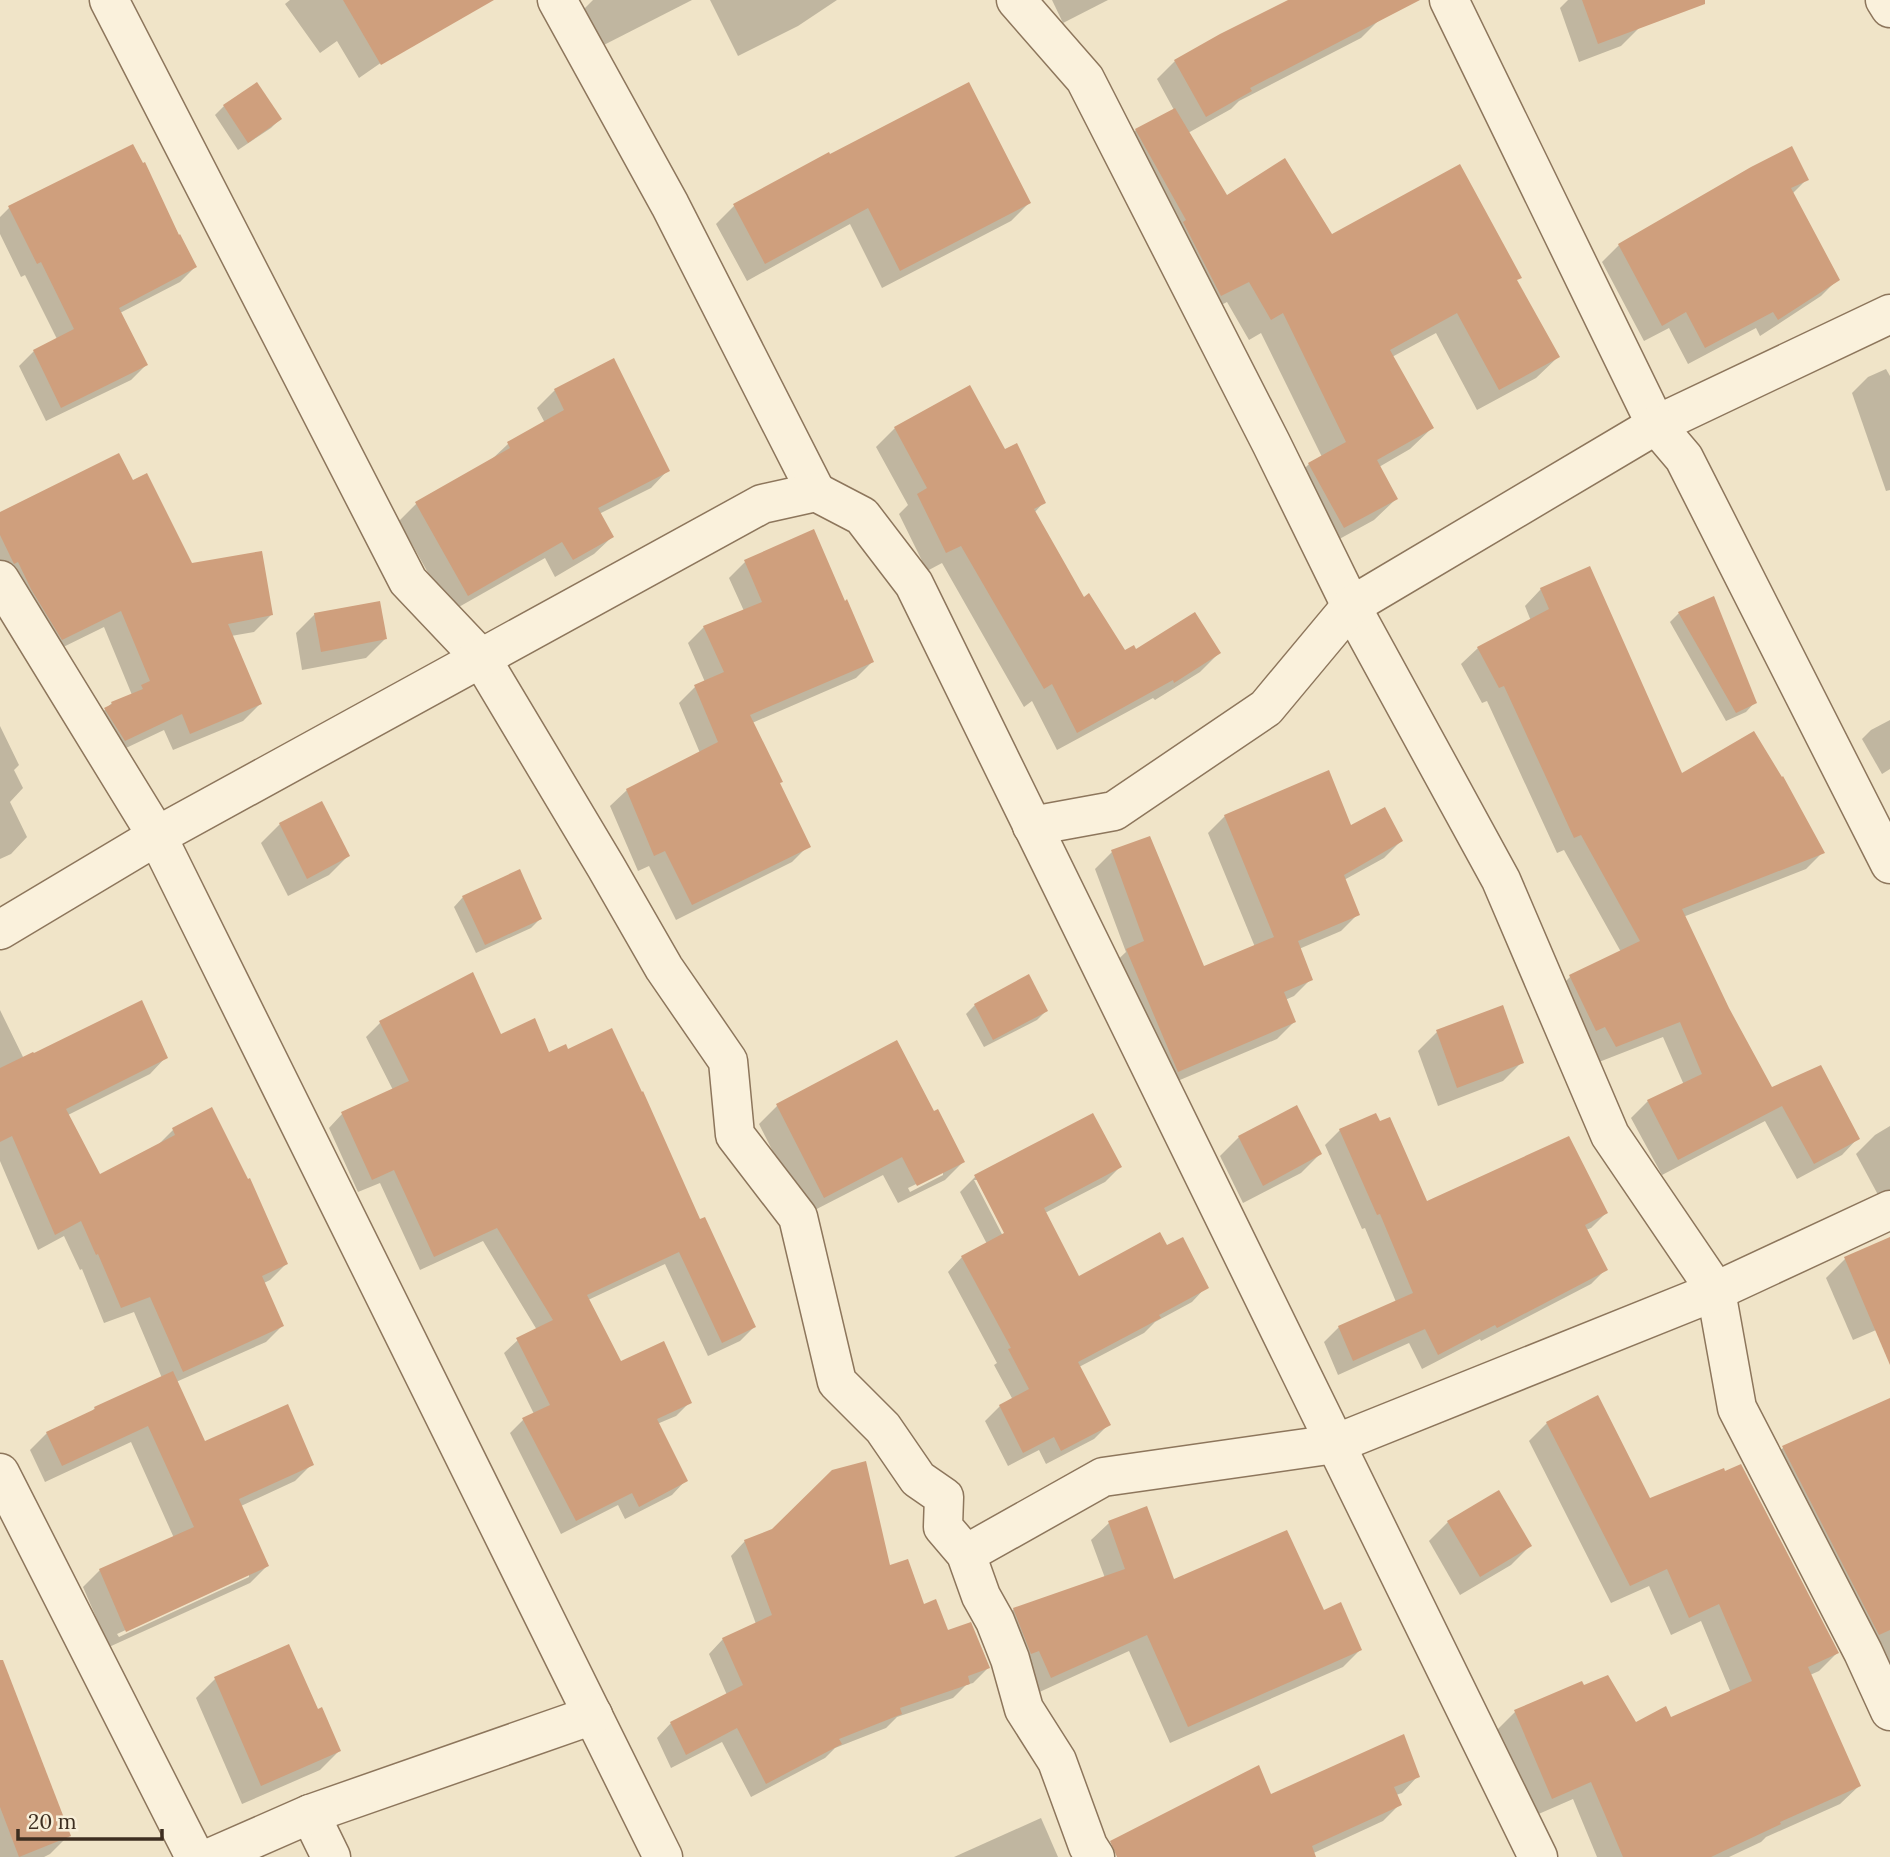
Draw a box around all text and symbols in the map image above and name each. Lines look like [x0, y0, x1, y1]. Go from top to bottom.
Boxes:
scale bar [18, 1798, 161, 1842]
text: 20 m [28, 1808, 77, 1835]

